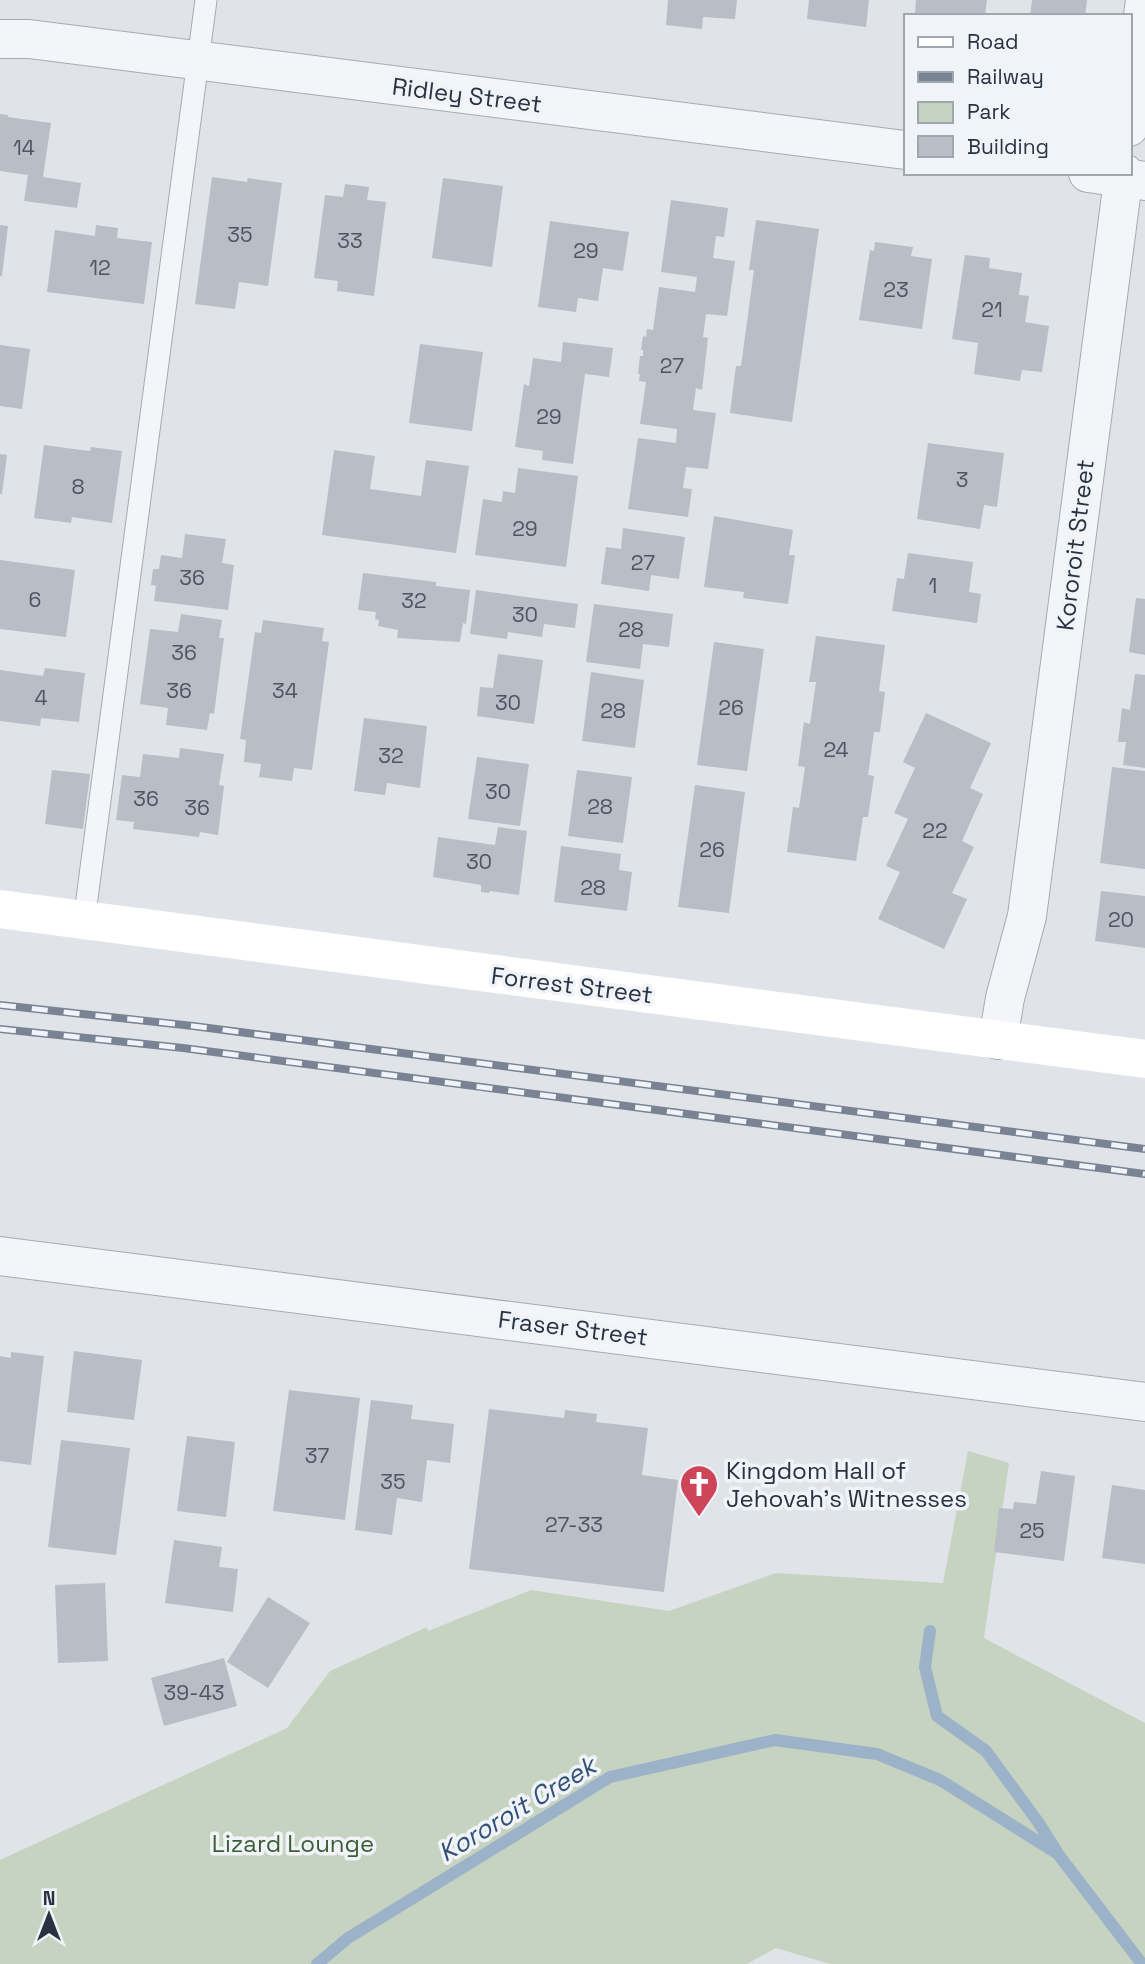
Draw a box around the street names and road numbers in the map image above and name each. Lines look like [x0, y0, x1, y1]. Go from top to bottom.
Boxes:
street label: Ridley Street [390, 70, 544, 120]
street label: Kororoit Street [1049, 458, 1101, 632]
street label: Forrest Street [489, 960, 655, 1010]
street label: Fraser Street [496, 1303, 650, 1353]

